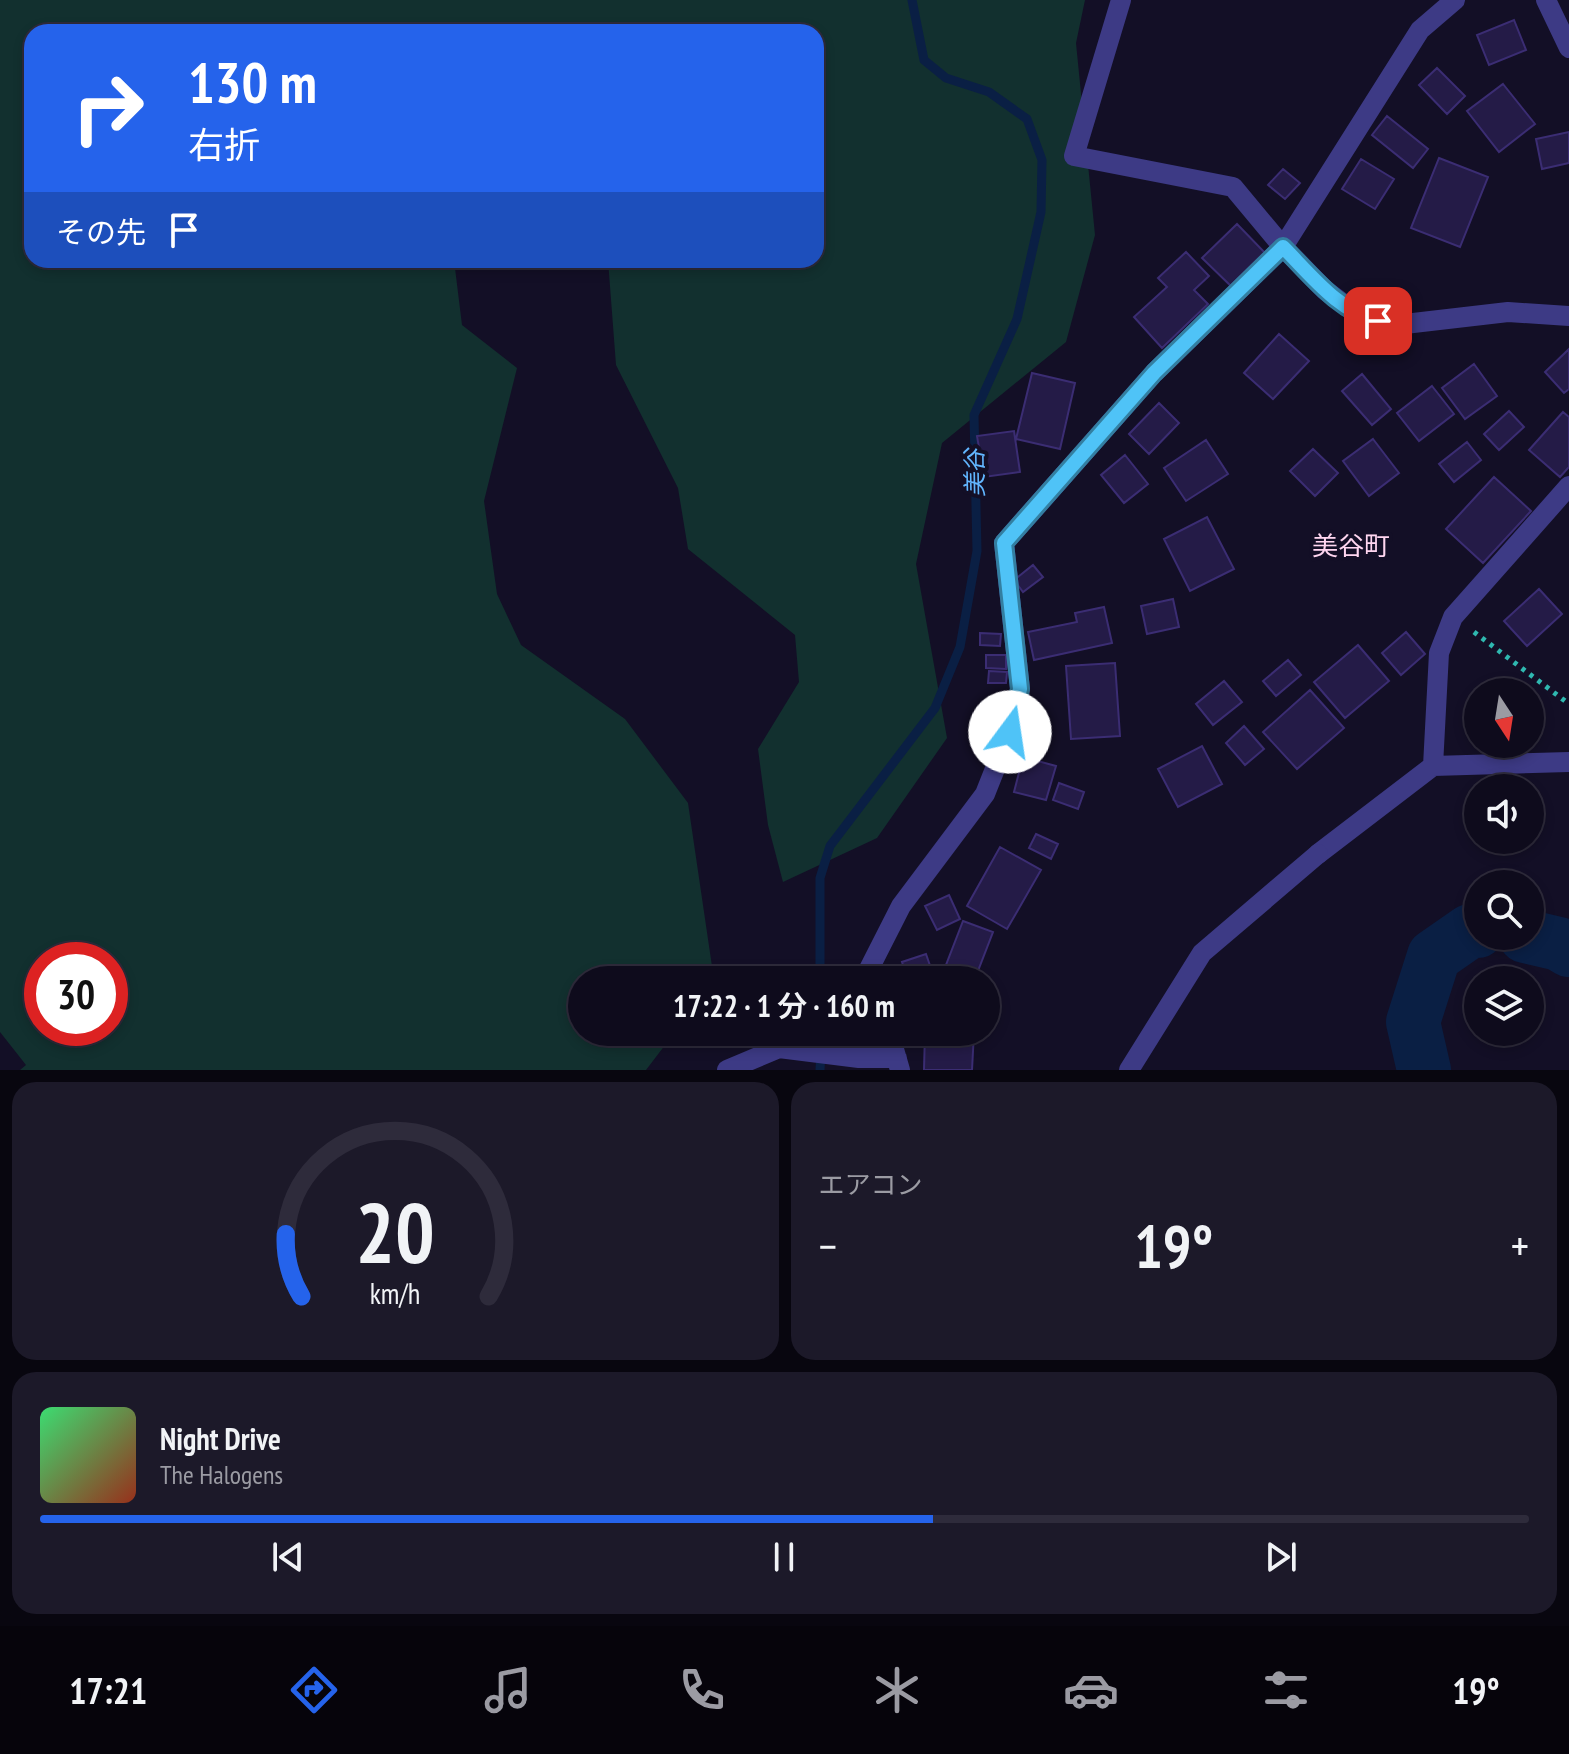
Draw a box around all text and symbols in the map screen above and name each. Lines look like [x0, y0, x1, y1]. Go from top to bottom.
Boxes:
text: 130 m [188, 46, 317, 118]
icon: right [56, 56, 160, 160]
text: 右折 [188, 121, 260, 168]
icon: arrive [162, 208, 206, 252]
text: その先 [56, 212, 146, 251]
pin [1344, 287, 1412, 355]
icon: arrive [1356, 299, 1400, 343]
water label: 美谷 [959, 447, 990, 497]
district label: 美谷町 [1312, 529, 1390, 562]
north arrow [1464, 678, 1544, 758]
map controls [1464, 678, 1544, 1046]
position arrow [968, 690, 1052, 774]
button: sound [1464, 774, 1544, 854]
button: search [1464, 870, 1544, 950]
speed limit sign: 30 [24, 942, 128, 1046]
button: layers [1464, 966, 1544, 1046]
text: 17:22 · 1 分 · 160 m [673, 986, 895, 1025]
text: エアコン [819, 1168, 923, 1201]
text: 20 [355, 1178, 435, 1286]
text: 19° [1134, 1207, 1213, 1285]
text: − [819, 1217, 837, 1274]
text: + [1511, 1217, 1529, 1274]
text: km/h [370, 1275, 421, 1312]
text: Night Drive [160, 1419, 281, 1458]
text: The Halogens [160, 1458, 283, 1491]
icon: previous [266, 1535, 310, 1579]
icon: pause [762, 1535, 806, 1579]
icon: next [1259, 1535, 1303, 1579]
icon: directions [286, 1662, 342, 1718]
icon: music [480, 1662, 536, 1718]
icon: phone [674, 1662, 730, 1718]
icon: climate [869, 1662, 925, 1718]
icon: car [1063, 1662, 1119, 1718]
icon: filters [1258, 1662, 1314, 1718]
text: 17:21 [69, 1667, 147, 1714]
text: 19° [1452, 1667, 1500, 1714]

